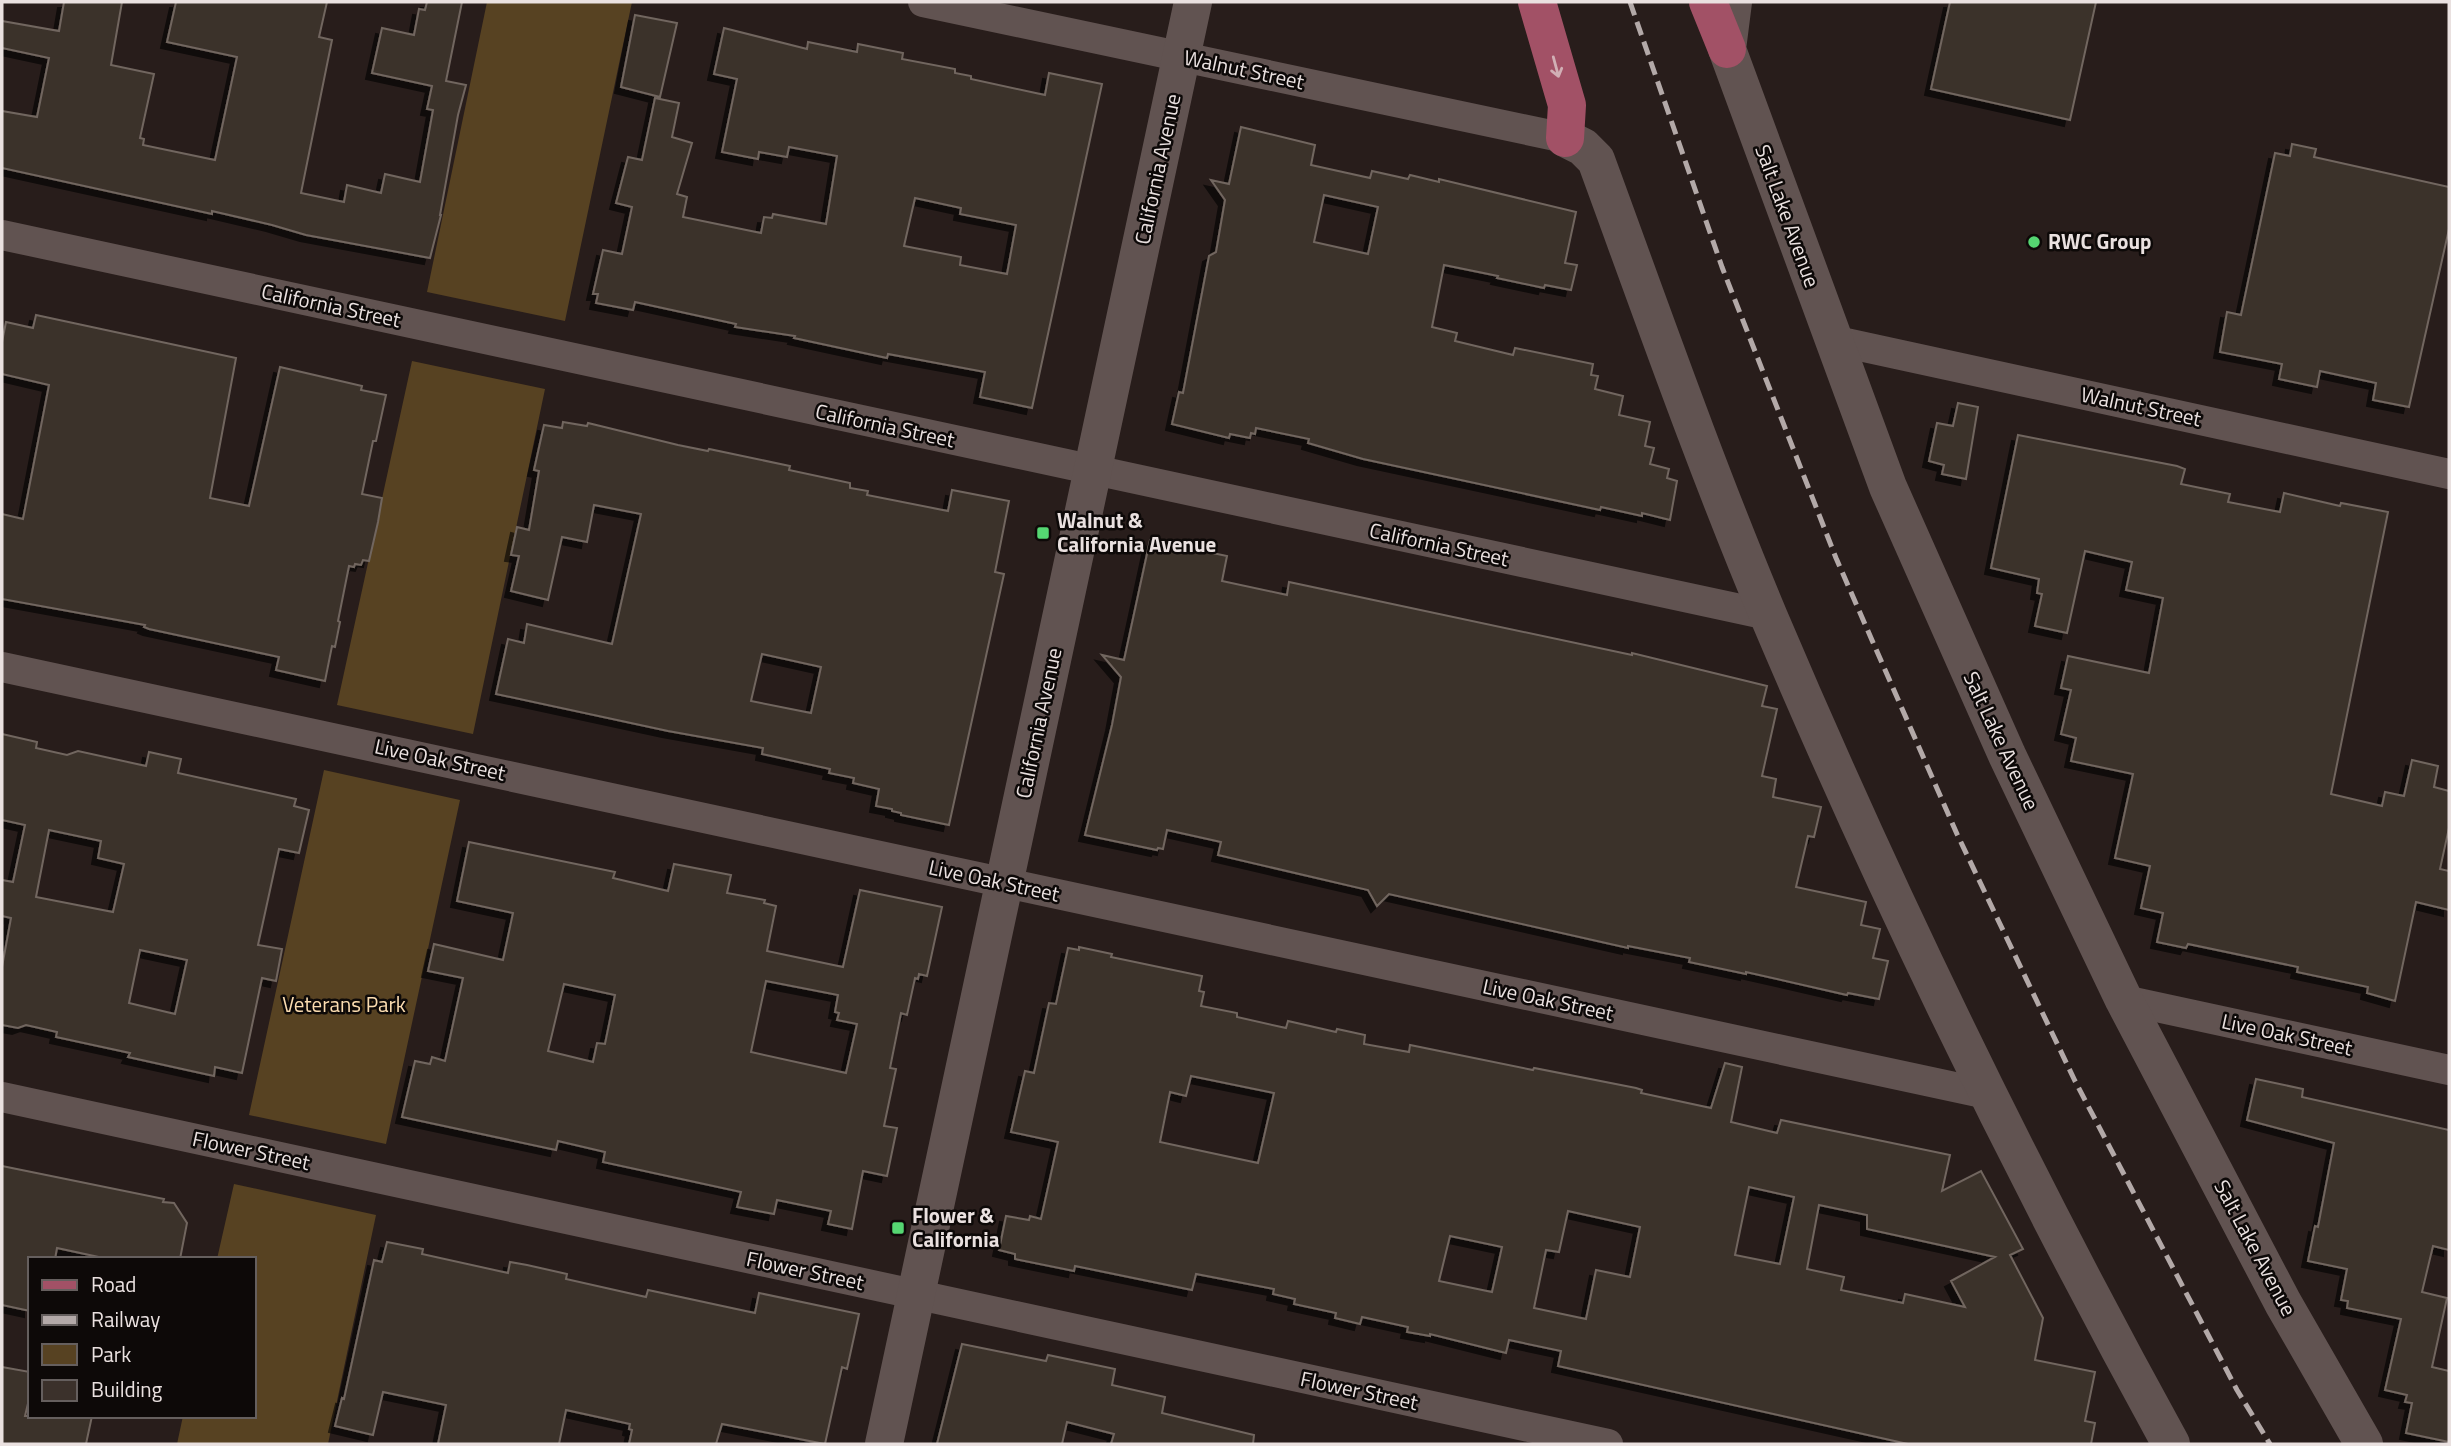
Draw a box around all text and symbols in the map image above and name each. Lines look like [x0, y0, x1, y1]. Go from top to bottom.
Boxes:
street label: Walnut Street [1181, 41, 1308, 98]
one-way arrow [1550, 55, 1563, 78]
street label: California Avenue [1125, 91, 1189, 247]
street label: Salt Lake Avenue [1747, 140, 1829, 292]
place label: RWC Group [2048, 225, 2151, 257]
marker: RWC Group [2026, 234, 2042, 250]
street label: California Street [259, 275, 404, 336]
street label: Walnut Street [2078, 378, 2205, 435]
street label: California Street [813, 395, 958, 456]
place label: Walnut & California Avenue [1057, 504, 1216, 560]
street label: California Street [1367, 514, 1512, 575]
marker: Walnut & California Avenue [1035, 525, 1051, 541]
street label: California Avenue [1006, 645, 1070, 801]
street label: Salt Lake Avenue [1956, 666, 2048, 815]
street label: Live Oak Street [372, 730, 509, 789]
street label: Live Oak Street [926, 851, 1063, 910]
street label: Live Oak Street [1480, 970, 1617, 1029]
park label: Veterans Park [282, 988, 406, 1020]
street label: Live Oak Street [2219, 1005, 2356, 1064]
street label: Flower Street [189, 1122, 314, 1178]
street label: Salt Lake Avenue [2207, 1174, 2305, 1321]
place label: Flower & California [912, 1199, 1000, 1255]
marker: Flower & California [890, 1220, 906, 1236]
street label: Flower Street [743, 1242, 868, 1298]
legend [28, 1257, 256, 1418]
text: Road [91, 1268, 136, 1300]
text: Railway [91, 1303, 160, 1335]
text: Park [91, 1338, 131, 1370]
street label: Flower Street [1297, 1362, 1422, 1418]
text: Building [91, 1373, 163, 1405]

